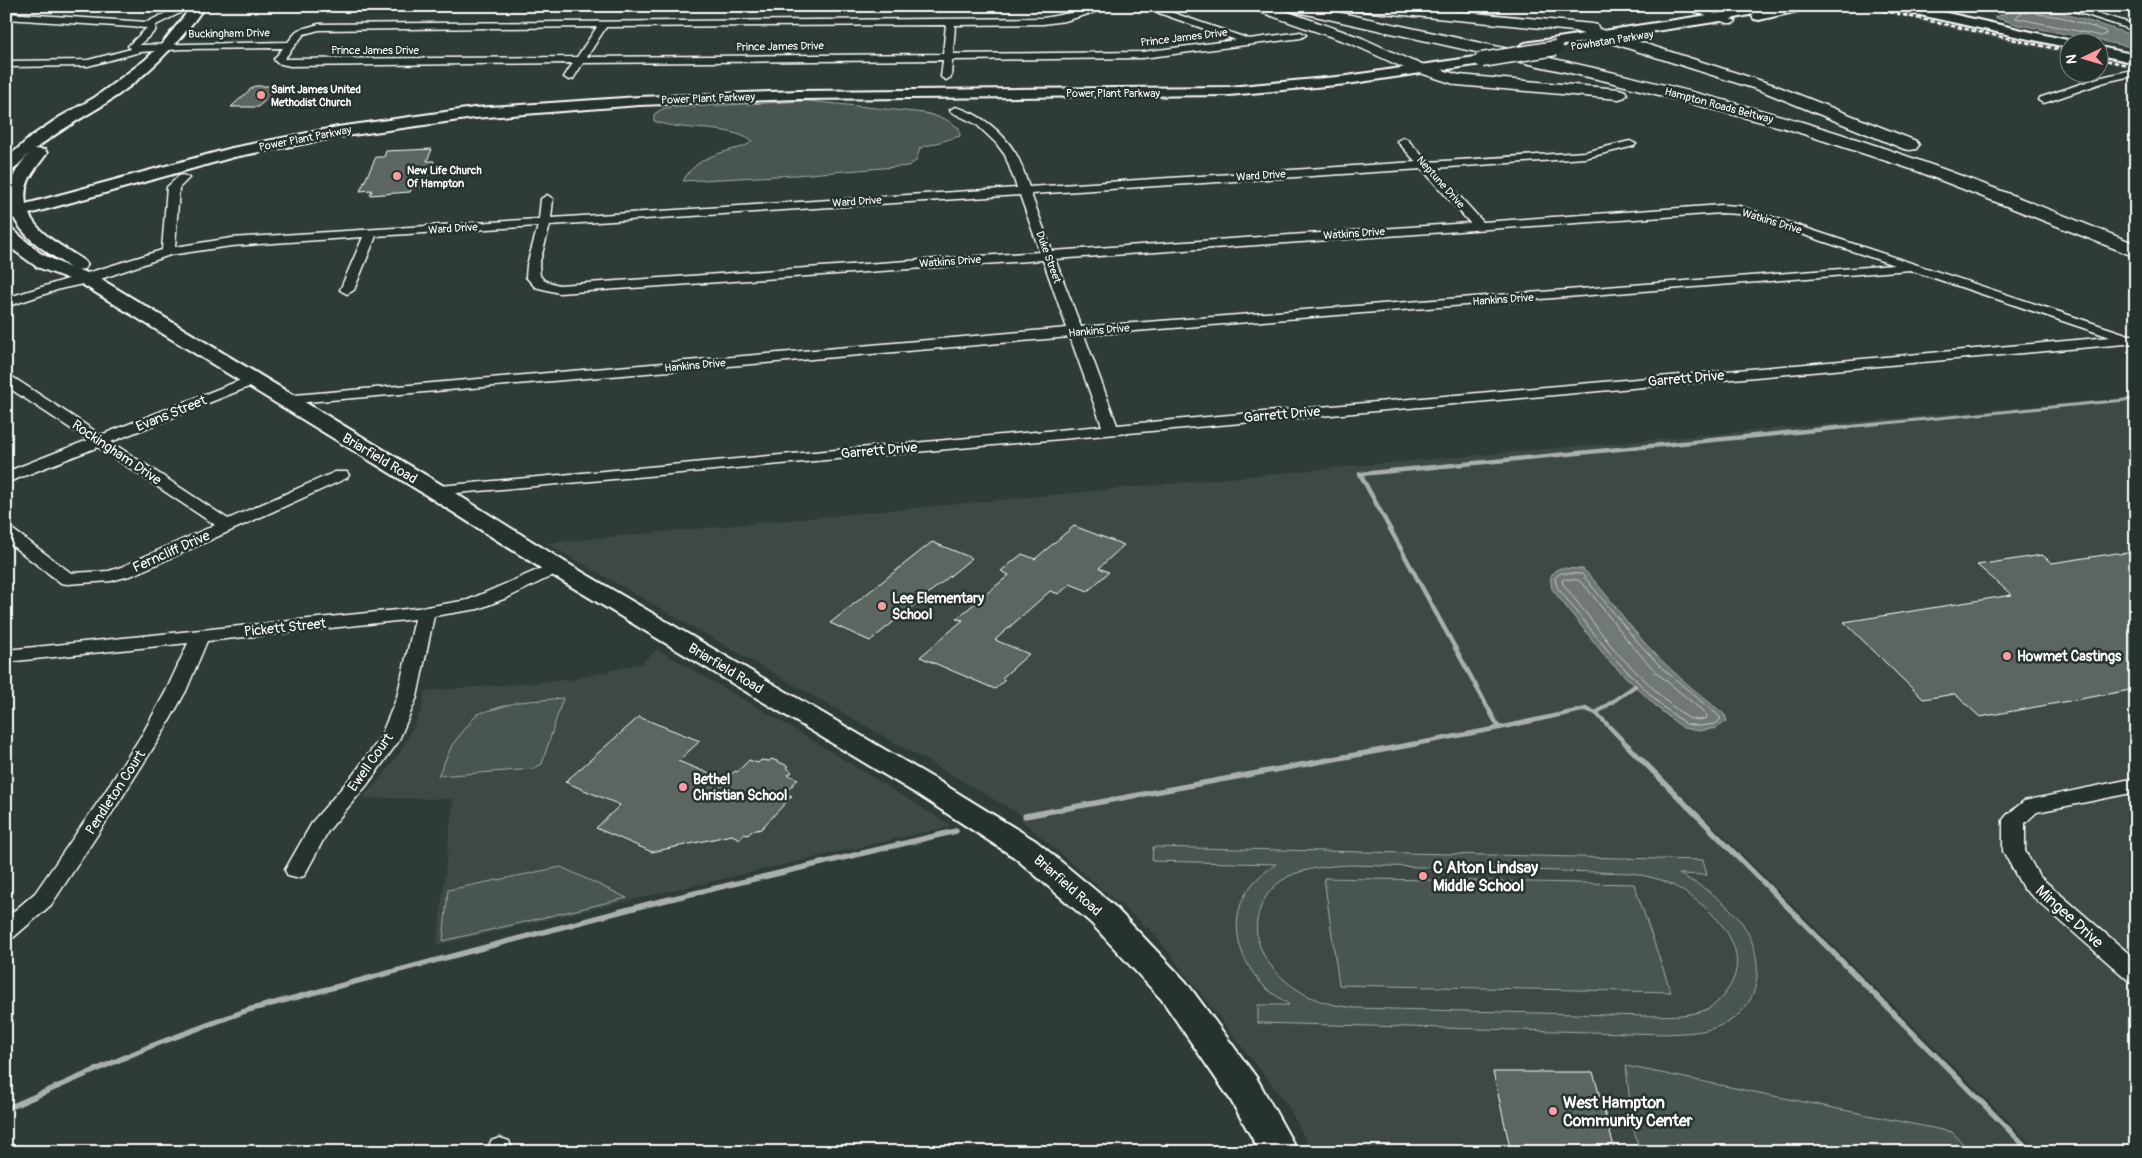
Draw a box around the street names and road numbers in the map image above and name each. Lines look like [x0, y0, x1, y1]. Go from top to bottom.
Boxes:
street label: Buckingham Drive [188, 26, 270, 41]
street label: Prince James Drive [1140, 26, 1229, 49]
street label: Powhatan Parkway [1570, 27, 1655, 53]
street label: Prince James Drive [736, 39, 824, 54]
street label: Prince James Drive [331, 44, 419, 57]
street label: Hampton Roads Beltway [1663, 85, 1775, 126]
street label: Power Plant Parkway [1066, 87, 1160, 100]
street label: Power Plant Parkway [661, 90, 755, 107]
street label: Power Plant Parkway [258, 123, 353, 154]
street label: Neptune Drive [1414, 154, 1468, 211]
street label: Ward Drive [1236, 167, 1287, 184]
street label: Ward Drive [832, 193, 883, 210]
street label: Watkins Drive [1740, 206, 1804, 237]
street label: Ward Drive [428, 220, 479, 237]
street label: Watkins Drive [1323, 225, 1386, 242]
street label: Duke Street [1033, 229, 1064, 286]
street label: Watkins Drive [919, 253, 982, 270]
street label: Hankins Drive [1472, 291, 1535, 308]
street label: Hankins Drive [1068, 321, 1131, 340]
street label: Hankins Drive [664, 356, 727, 375]
street label: Garrett Drive [1647, 367, 1725, 390]
street label: Evans Street [133, 391, 209, 435]
street label: Garrett Drive [1243, 403, 1321, 426]
street label: Rockingham Drive [69, 416, 165, 489]
street label: Briarfield Road [339, 429, 420, 487]
street label: Garrett Drive [840, 439, 918, 462]
street label: Ferncliff Drive [130, 527, 213, 576]
street label: Pickett Street [243, 615, 327, 640]
street label: Briarfield Road [685, 639, 766, 697]
street label: Ewell Court [344, 730, 397, 795]
street label: Pendleton Court [82, 747, 149, 838]
street label: Briarfield Road [1030, 851, 1105, 920]
street label: Mingee Drive [2031, 881, 2108, 953]

